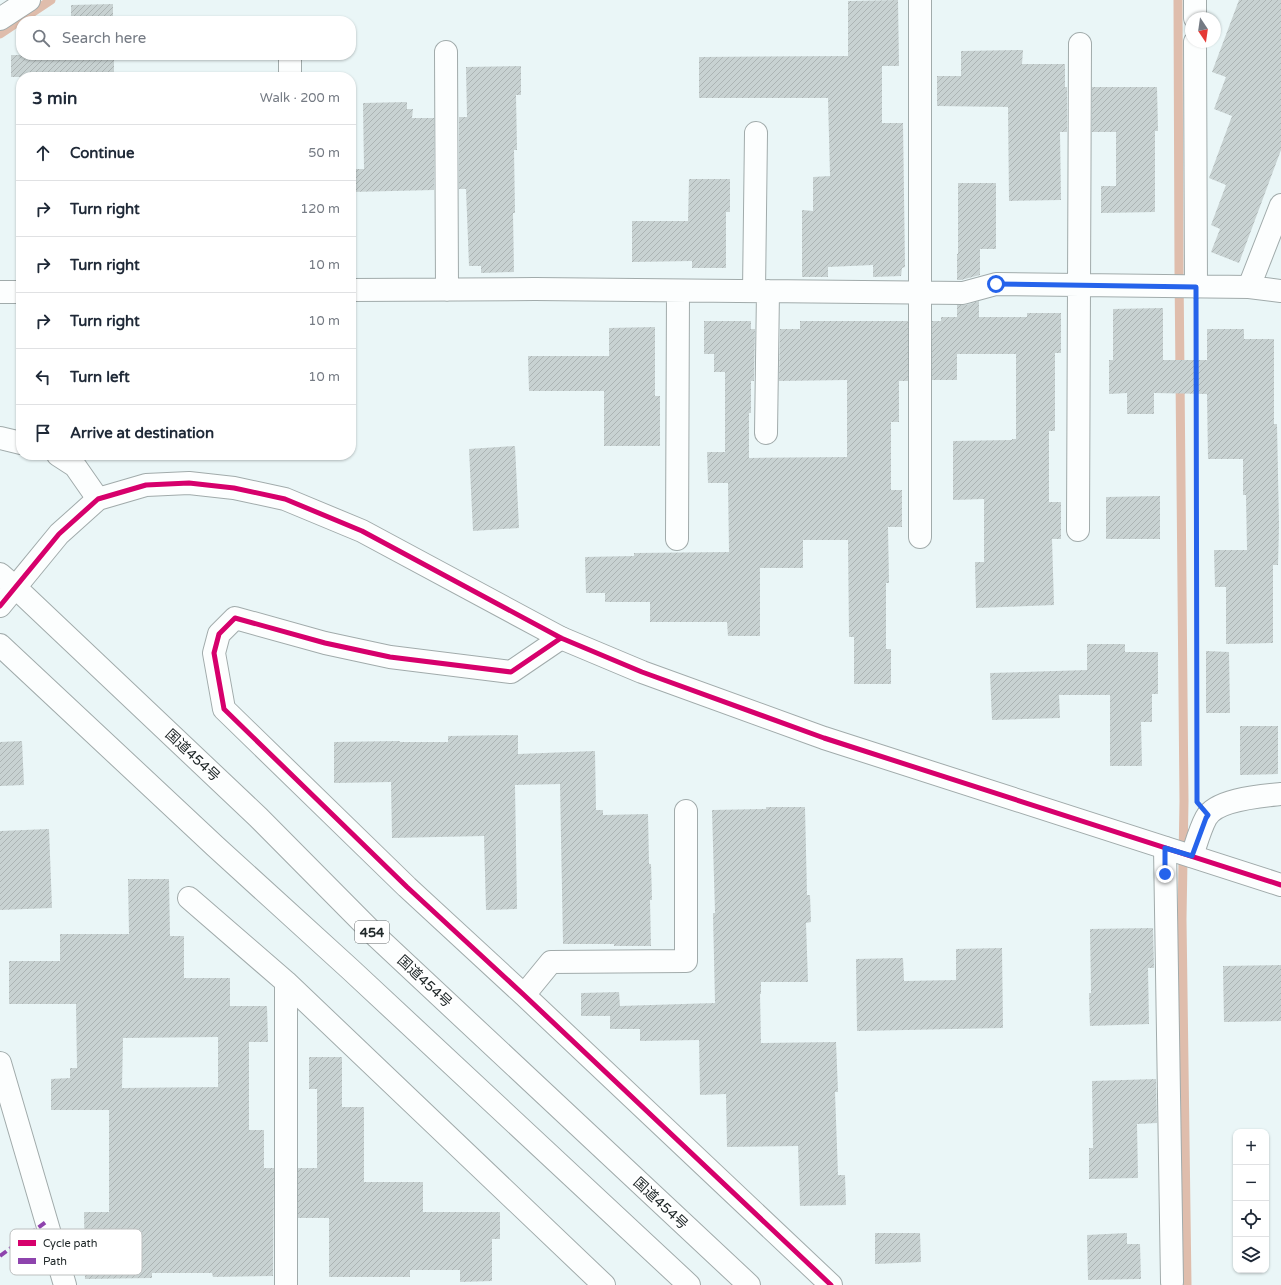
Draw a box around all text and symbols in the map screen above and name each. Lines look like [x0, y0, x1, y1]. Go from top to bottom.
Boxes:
north arrow [1185, 12, 1221, 48]
search box [16, 16, 356, 60]
icon: search [30, 27, 52, 49]
text: Search here [62, 29, 146, 47]
text: 3 min [32, 88, 77, 109]
text: Walk · 200 m [260, 90, 340, 106]
icon: ahead [32, 142, 54, 164]
text: Continue [70, 144, 134, 162]
text: 50 m [308, 145, 340, 161]
icon: right [32, 198, 54, 220]
text: Turn right [70, 200, 140, 218]
text: 120 m [300, 201, 340, 217]
icon: right [32, 254, 54, 276]
text: Turn right [70, 256, 140, 274]
text: 10 m [308, 257, 340, 273]
route start [987, 275, 1005, 293]
icon: right [32, 310, 54, 332]
text: Turn right [70, 312, 140, 330]
text: 10 m [308, 313, 340, 329]
icon: left [32, 366, 54, 388]
text: Turn left [70, 368, 130, 386]
text: 10 m [308, 369, 340, 385]
icon: arrive [32, 422, 54, 444]
text: Arrive at destination [70, 424, 214, 442]
street label: 国道454号 [162, 726, 223, 785]
route end [1156, 865, 1174, 883]
road number: 454 [355, 921, 389, 943]
street label: 国道454号 [394, 952, 455, 1011]
map controls [1233, 1129, 1269, 1273]
button: + [1233, 1129, 1269, 1165]
button: − [1233, 1165, 1269, 1201]
street label: 国道454号 [630, 1174, 691, 1233]
button: locate [1233, 1201, 1269, 1237]
legend [10, 1229, 142, 1275]
text: Cycle path [43, 1237, 98, 1250]
button: layers [1233, 1237, 1269, 1273]
text: Path [43, 1255, 67, 1268]

